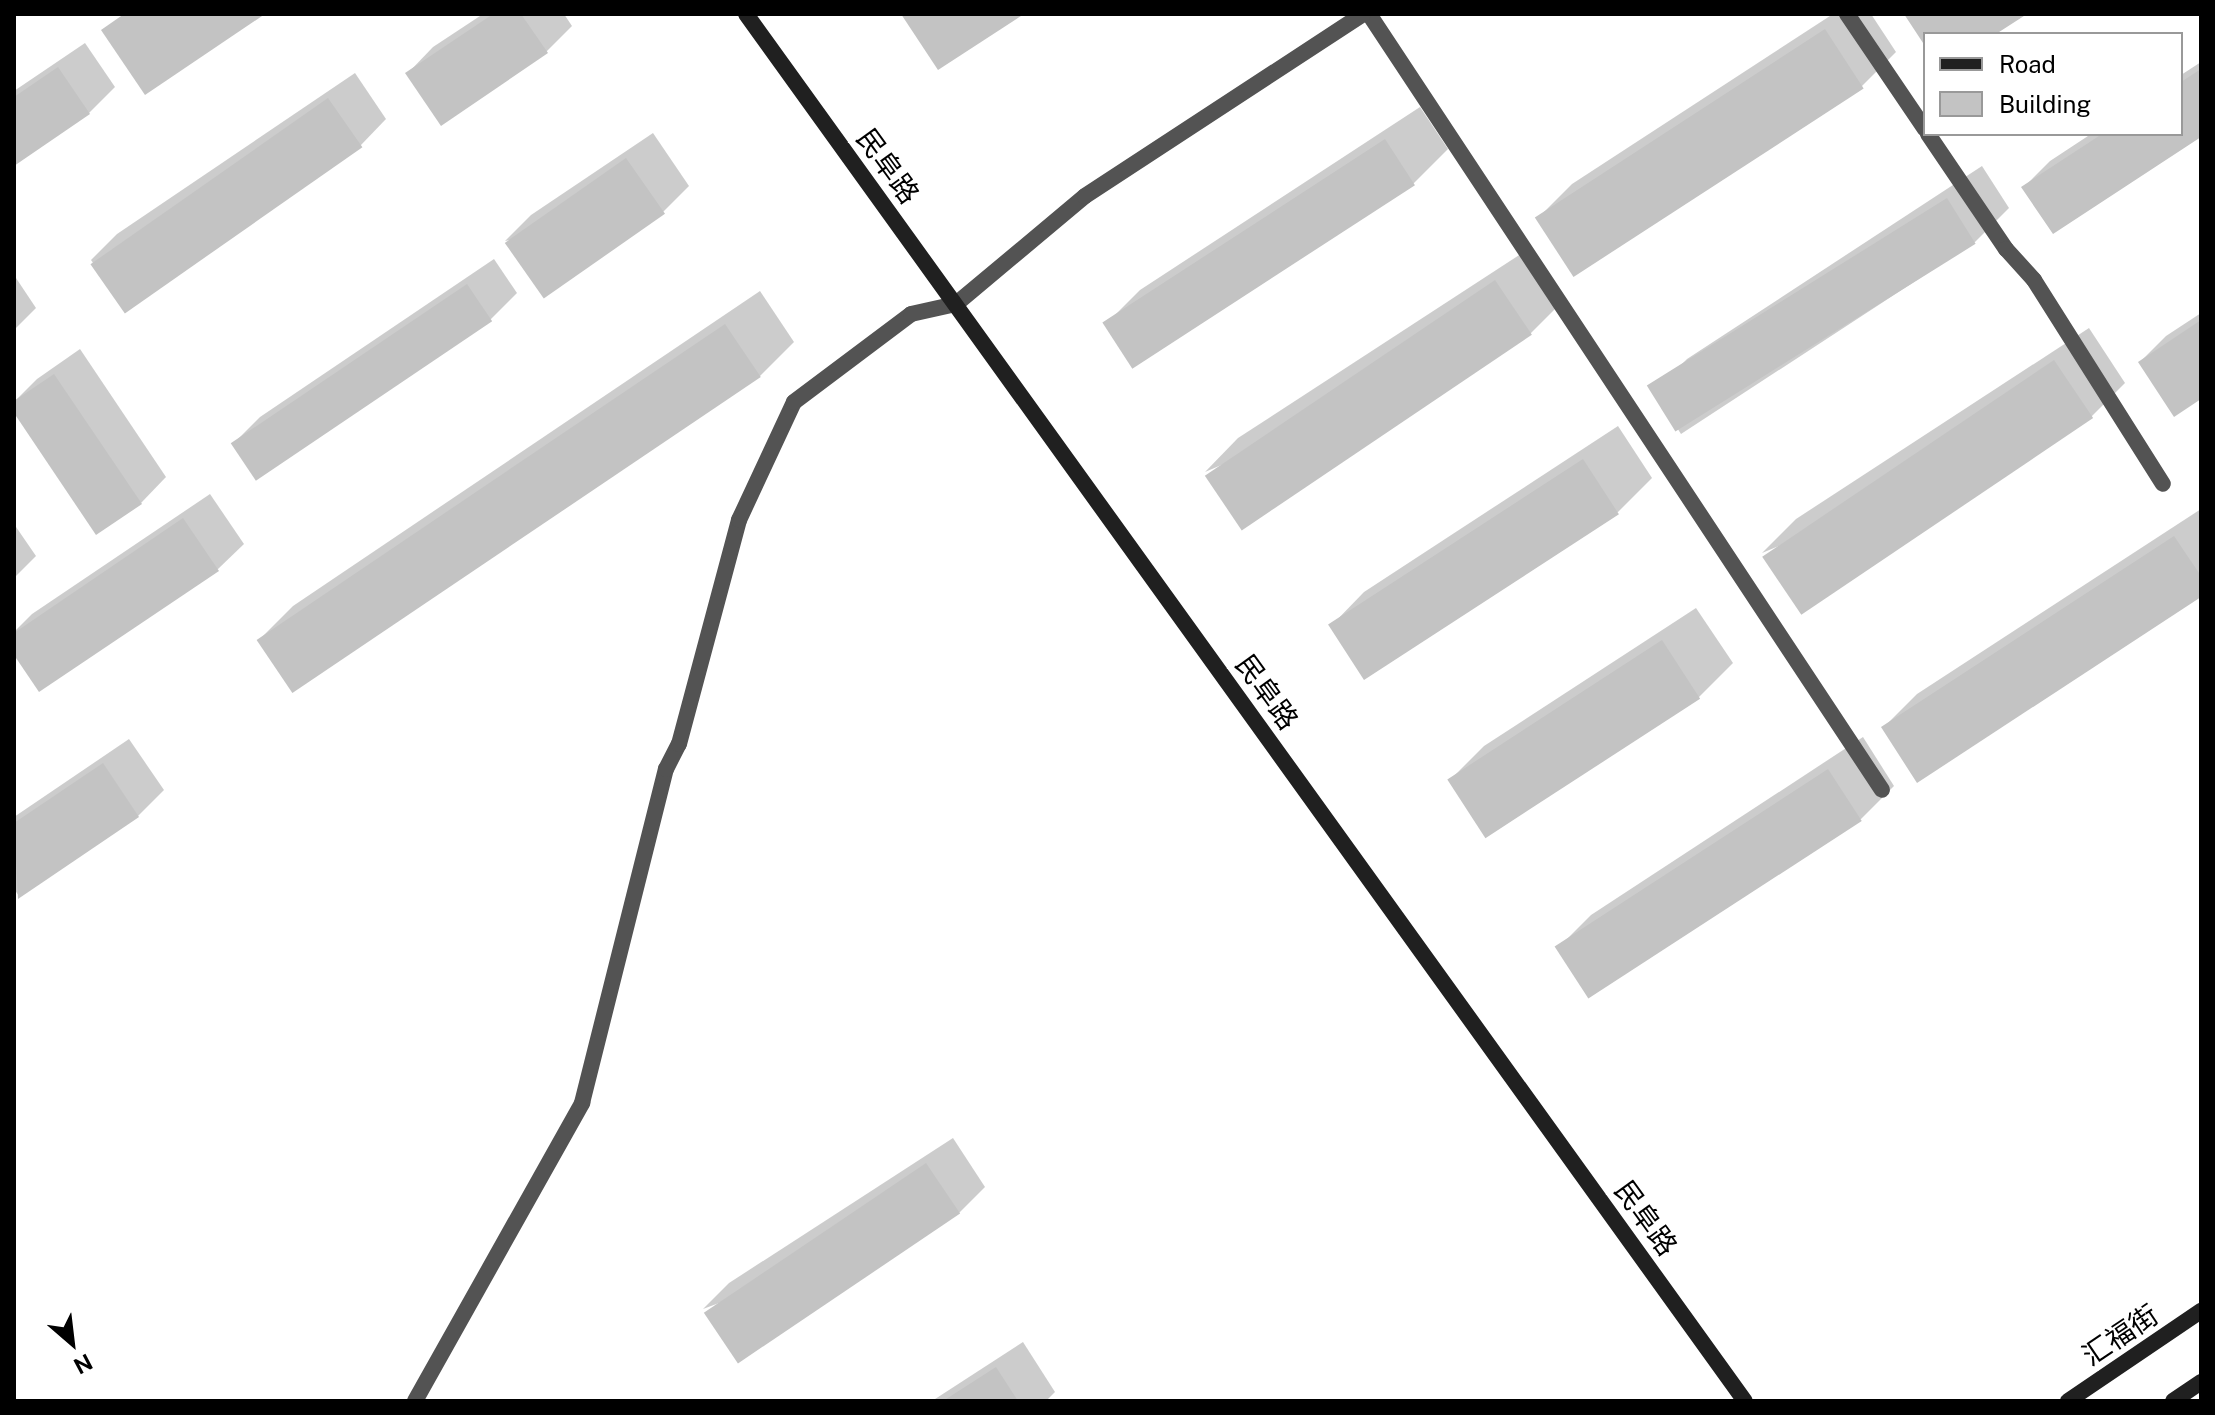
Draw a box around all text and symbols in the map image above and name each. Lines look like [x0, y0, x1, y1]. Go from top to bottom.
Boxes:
legend [1923, 32, 2183, 136]
text: Road [1999, 50, 2056, 78]
text: Building [1999, 90, 2091, 118]
street label: 民阜路 [850, 122, 926, 210]
street label: 民阜路 [1229, 648, 1305, 736]
street label: 民阜路 [1608, 1174, 1684, 1262]
street label: 汇福街 [2076, 1298, 2164, 1372]
north arrow [32, 1303, 112, 1383]
text: N [70, 1349, 97, 1380]

